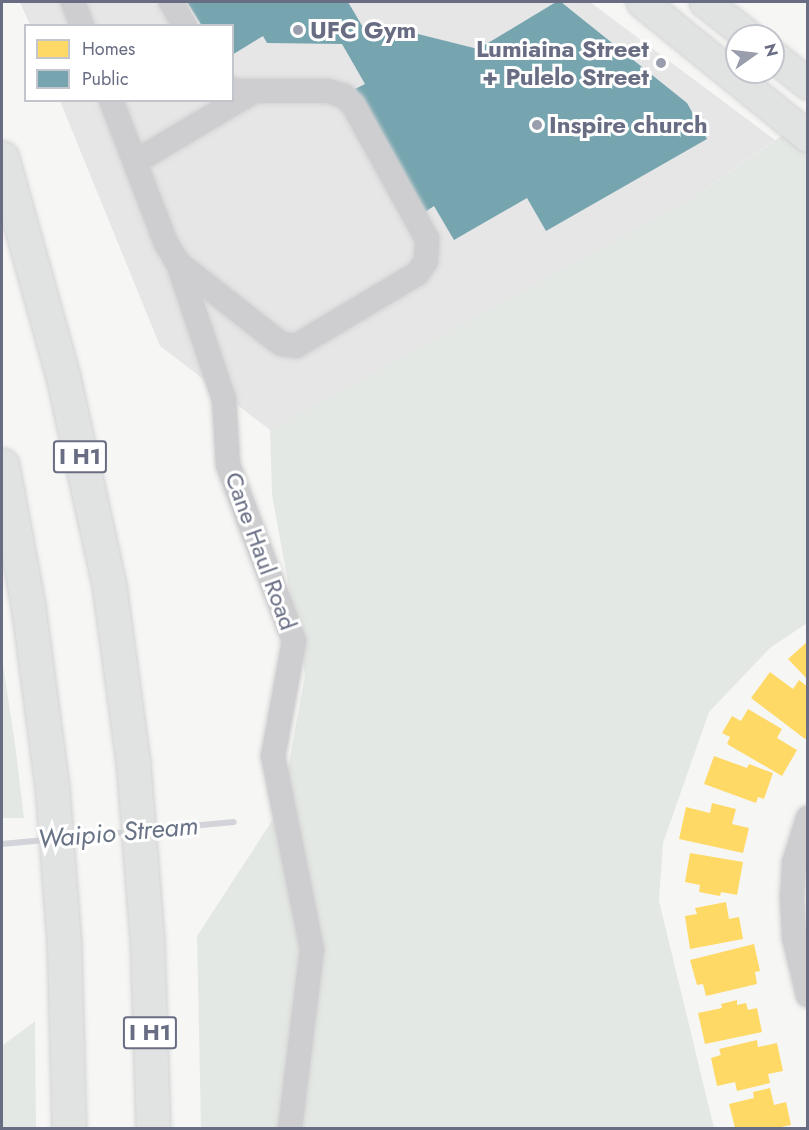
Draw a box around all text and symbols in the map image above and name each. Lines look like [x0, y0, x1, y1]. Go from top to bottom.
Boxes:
place label: UFC Gym [310, 16, 416, 44]
marker: UFC Gym [291, 23, 305, 37]
legend [24, 24, 234, 102]
north arrow [725, 24, 785, 84]
place label: Lumiaina Street + Pulelo Street [476, 35, 649, 91]
text: Homes [82, 36, 135, 62]
text: N [758, 41, 784, 59]
marker: Lumiaina Street + Pulelo Street [654, 56, 668, 70]
text: Public [82, 66, 129, 92]
place label: Inspire church [549, 111, 708, 139]
marker: Inspire church [530, 118, 544, 132]
road number: I H1 [52, 438, 109, 476]
street label: Cane Haul Road [219, 468, 303, 634]
water label: Waipio Stream [36, 810, 200, 856]
road number: I H1 [122, 1014, 178, 1052]

